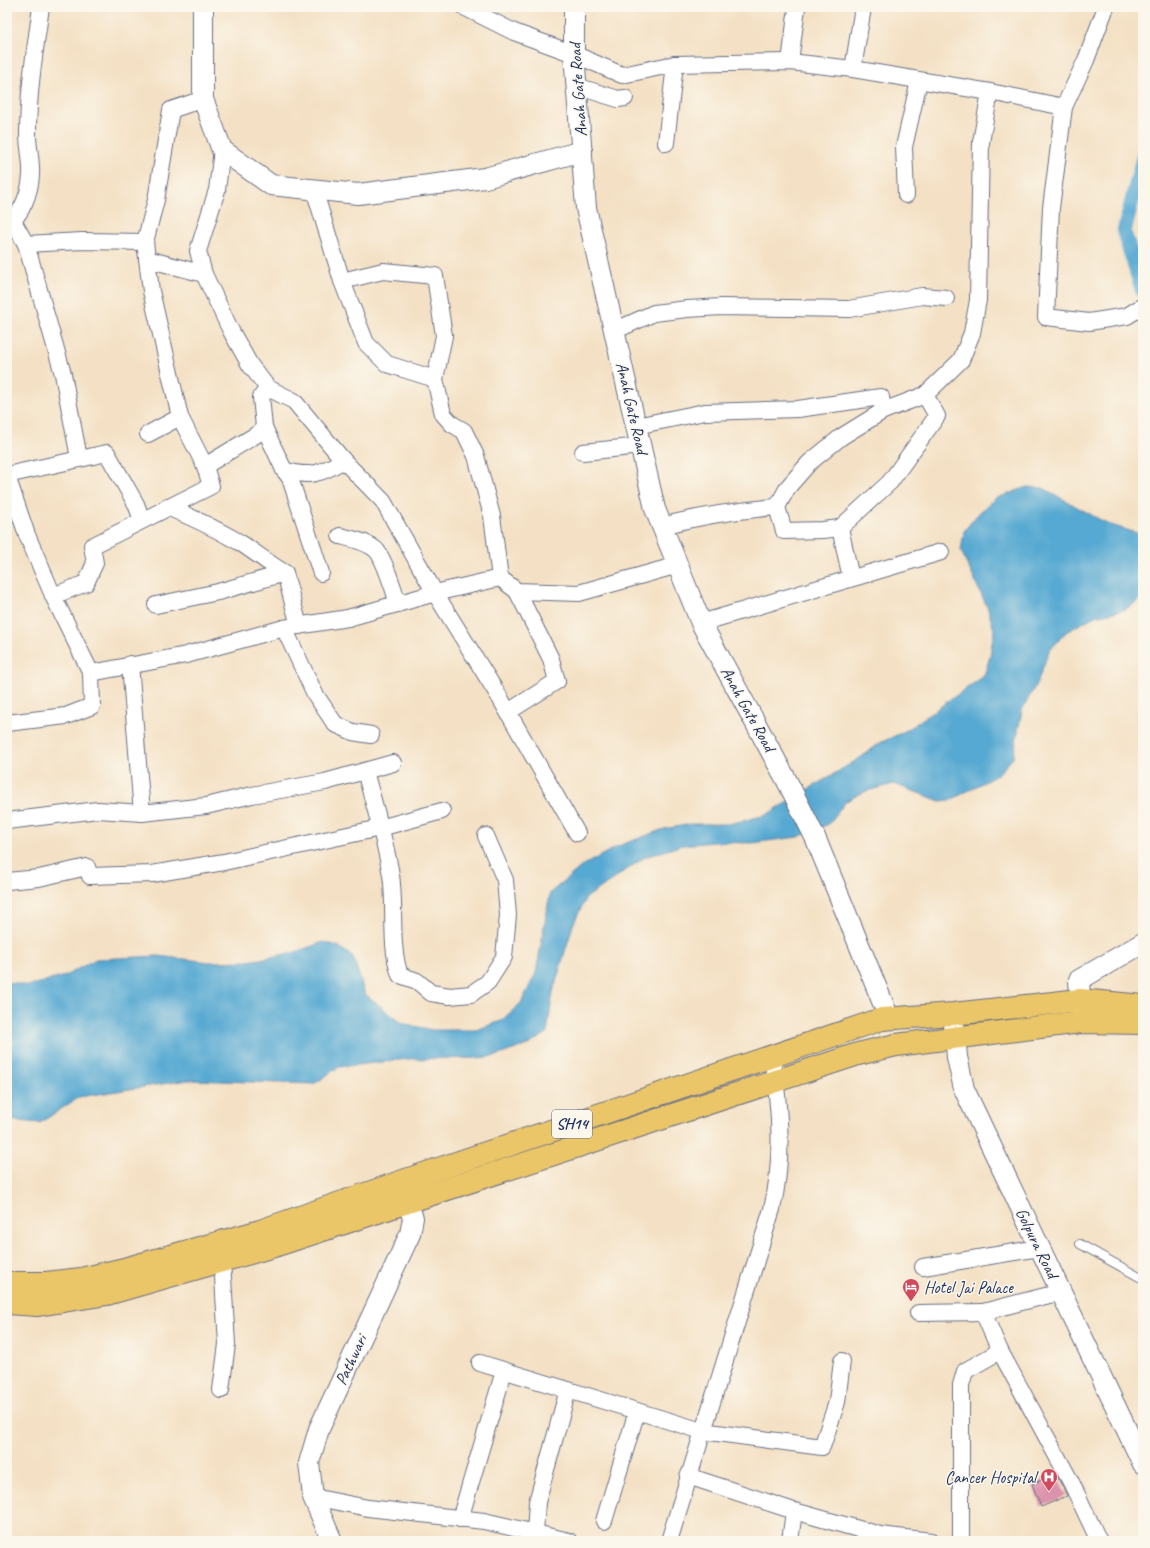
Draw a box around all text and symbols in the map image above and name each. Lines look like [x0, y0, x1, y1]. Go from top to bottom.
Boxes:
street label: Anah Gate Road [564, 40, 592, 137]
street label: Anah Gate Road [611, 360, 653, 458]
street label: Anah Gate Road [716, 663, 781, 757]
road number: SH14 [552, 1110, 592, 1138]
street label: Golpura Road [1011, 1204, 1064, 1284]
hotel icon: Hotel Jai Palace [901, 1277, 921, 1302]
place label: Hotel Jai Palace [924, 1277, 1014, 1298]
street label: Pathwari [330, 1329, 373, 1388]
place label: Cancer Hospital [945, 1467, 1039, 1488]
hospital icon: Cancer Hospital [1039, 1467, 1059, 1492]

